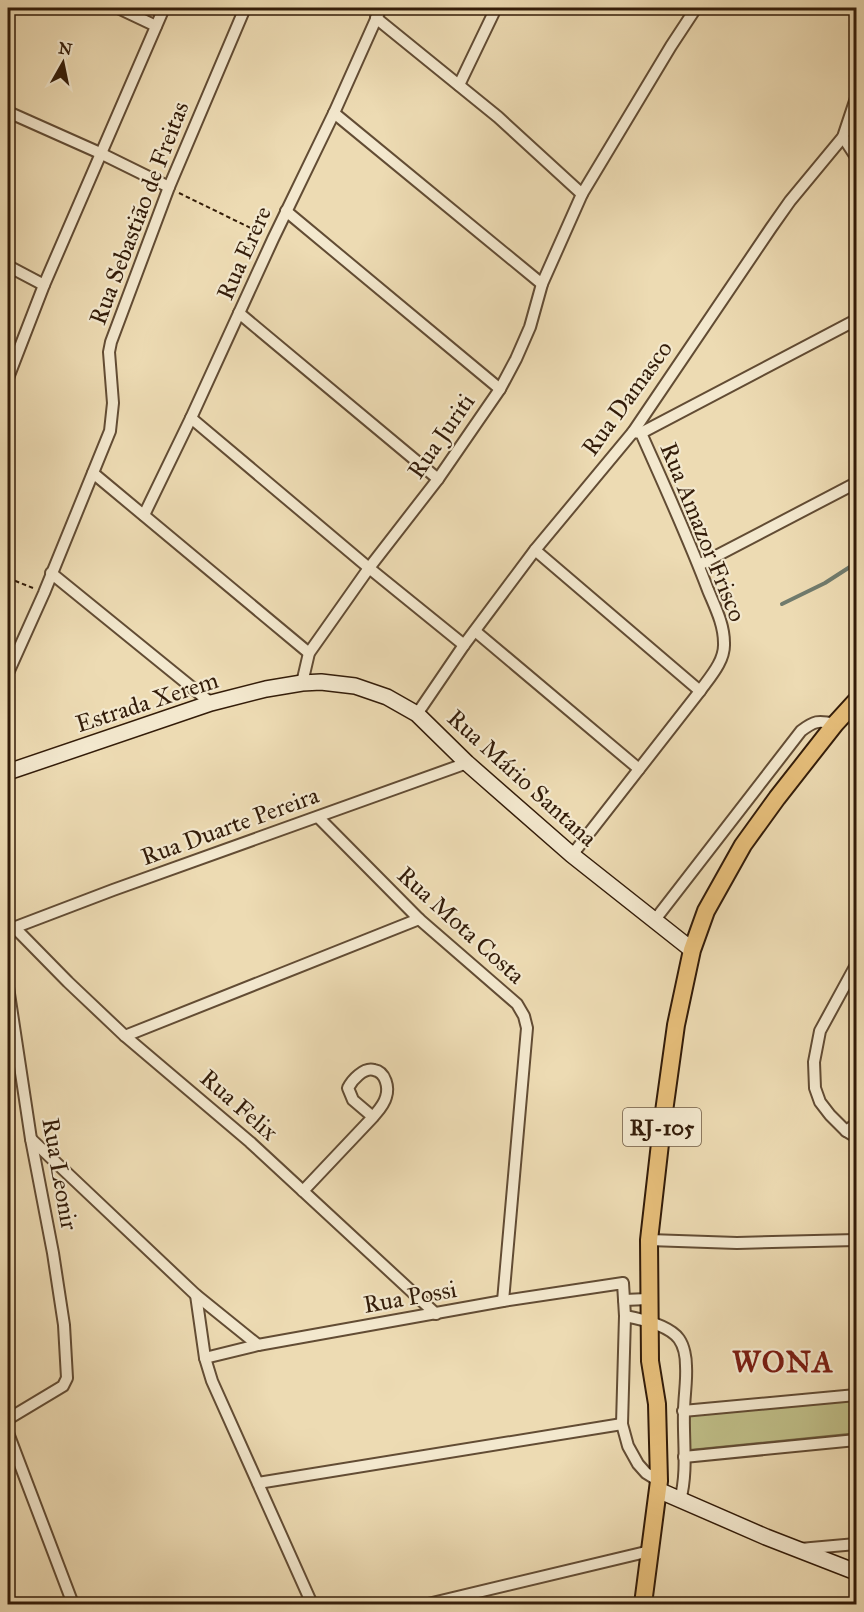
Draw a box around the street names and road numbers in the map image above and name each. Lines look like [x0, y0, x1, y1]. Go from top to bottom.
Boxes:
street label: Rua Sebastião de Freitas [83, 97, 195, 329]
street label: Rua Erere [210, 201, 278, 305]
street label: Rua Damasco [575, 334, 679, 462]
street label: Rua Juriti [401, 387, 481, 484]
street label: Rua Amazor Frisco [653, 438, 753, 626]
street label: Estrada Xerem [72, 665, 222, 739]
street label: Rua Mário Santana [441, 703, 604, 854]
street label: Rua Duarte Pereira [137, 780, 324, 872]
street label: Rua Mota Costa [391, 860, 532, 991]
street label: Rua Felix [194, 1063, 284, 1147]
road number: RJ-105 [623, 1108, 701, 1146]
street label: Rua Leonir [35, 1116, 85, 1232]
street label: Rua Possi [361, 1274, 459, 1320]

